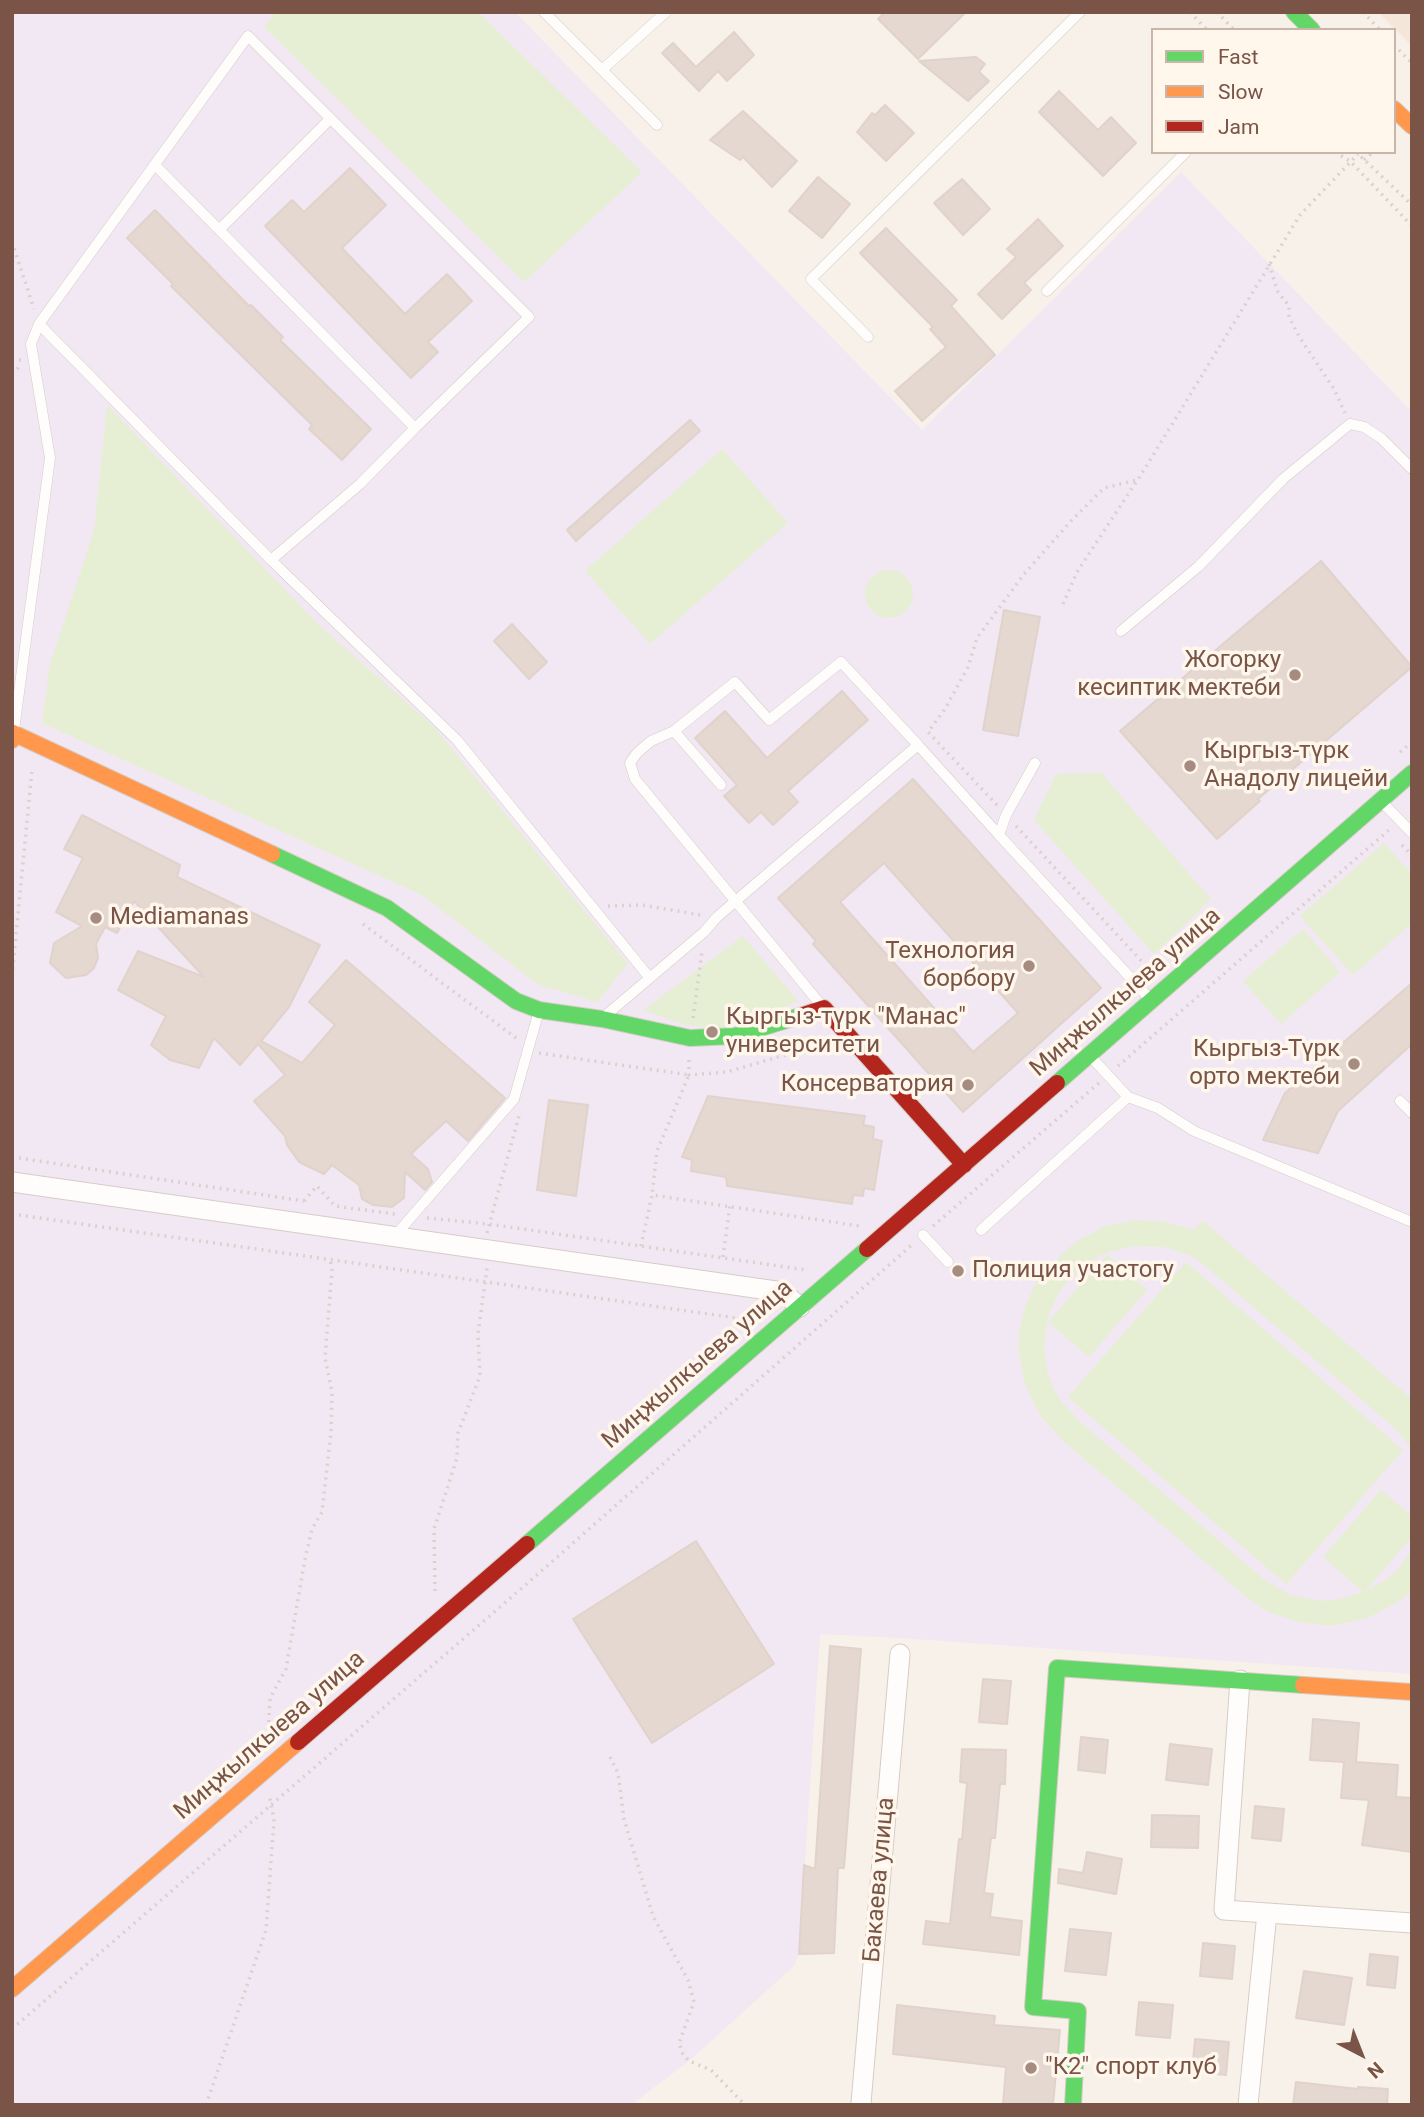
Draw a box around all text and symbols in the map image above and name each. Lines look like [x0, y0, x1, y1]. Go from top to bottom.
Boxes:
legend [1151, 28, 1396, 154]
text: Fast [1218, 45, 1258, 69]
text: Slow [1218, 80, 1263, 104]
text: Jam [1218, 115, 1259, 139]
place label: Жогорку кесиптик мектеби [1077, 647, 1281, 703]
marker: Жогорку кесиптик мектеби [1287, 667, 1303, 683]
place label: Кыргыз-түрк Анадолу лицейи [1204, 738, 1388, 794]
marker: Кыргыз-түрк Анадолу лицейи [1182, 758, 1198, 774]
street label: Миңжылкыева улица [1025, 902, 1227, 1084]
place label: Mediamanas [110, 904, 249, 932]
marker: Mediamanas [88, 910, 104, 926]
place label: Технология борбору [885, 938, 1015, 994]
marker: Технология борбору [1021, 958, 1037, 974]
place label: Кыргыз-түрк "Манас" университети [726, 1004, 966, 1060]
marker: Кыргыз-түрк "Манас" университети [704, 1024, 720, 1040]
place label: Кыргыз-Түрк орто мектеби [1189, 1036, 1340, 1092]
marker: Кыргыз-Түрк орто мектеби [1346, 1056, 1362, 1072]
place label: Консерватория [781, 1071, 954, 1099]
marker: Консерватория [960, 1077, 976, 1093]
place label: Полиция участогу [972, 1257, 1174, 1285]
marker: Полиция участогу [950, 1263, 966, 1279]
street label: Миңжылкыева улица [597, 1274, 799, 1456]
street label: Миңжылкыева улица [169, 1645, 371, 1827]
street label: Бакаева улица [858, 1796, 902, 1964]
north arrow [1326, 2019, 1396, 2089]
place label: "К2" спорт клуб [1045, 2054, 1217, 2082]
text: N [1363, 2057, 1388, 2083]
marker: "К2" спорт клуб [1023, 2060, 1039, 2076]

